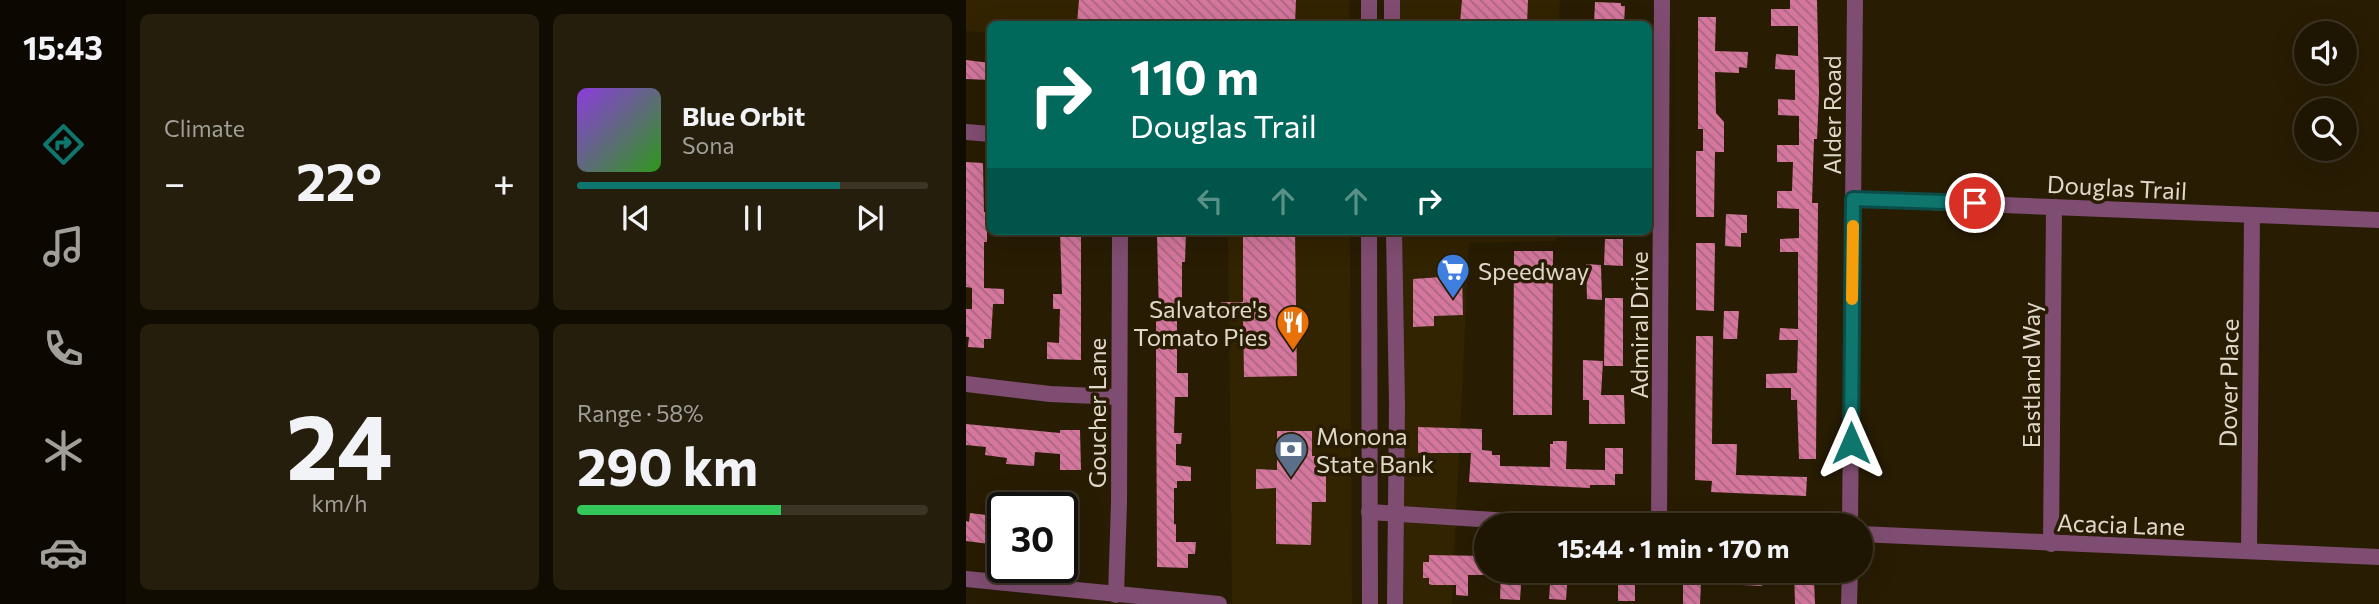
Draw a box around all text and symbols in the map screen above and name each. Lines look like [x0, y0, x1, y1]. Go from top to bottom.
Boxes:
map controls [2294, 21, 2357, 161]
button: sound [2294, 21, 2357, 84]
text: 15:43 [23, 27, 103, 67]
text: 110 m [1130, 45, 1259, 105]
icon: right [1015, 49, 1106, 140]
street label: Alder Road [1817, 55, 1846, 175]
button: search [2294, 98, 2357, 161]
text: Blue Orbit [682, 100, 805, 131]
text: Douglas Trail [1130, 105, 1317, 145]
text: Climate [164, 114, 245, 142]
icon: directions [39, 120, 88, 169]
text: Sona [682, 131, 734, 159]
text: 22° [296, 148, 382, 212]
text: − [164, 158, 186, 205]
text: + [493, 158, 515, 205]
street label: Douglas Trail [2046, 169, 2188, 205]
pin [1945, 173, 2005, 233]
icon: left [1191, 182, 1229, 220]
icon: ahead [1264, 182, 1302, 220]
icon: ahead [1337, 182, 1375, 220]
icon: right [1410, 182, 1448, 220]
icon: arrive [1956, 184, 1994, 222]
icon: previous [617, 199, 655, 237]
icon: pause [734, 199, 772, 237]
icon: next [851, 199, 889, 237]
icon: music [39, 222, 88, 271]
supermarket icon: Speedway [1434, 251, 1472, 300]
street label: Admiral Drive [1624, 251, 1653, 399]
place label: Speedway [1478, 256, 1589, 285]
place label: Salvatore's Tomato Pies [1133, 294, 1268, 351]
street label: Eastland Way [2016, 302, 2045, 448]
restaurant icon: Salvatore's Tomato Pies [1274, 303, 1312, 352]
street label: Dover Place [2212, 318, 2244, 448]
icon: phone [39, 324, 88, 373]
street label: Goucher Lane [1082, 338, 1111, 488]
text: 24 [286, 387, 393, 499]
text: Range · 58% [577, 399, 704, 427]
position arrow [1814, 406, 1888, 480]
place label: Monona State Bank [1316, 421, 1434, 478]
icon: climate [39, 426, 88, 475]
bank icon: Monona State Bank [1272, 430, 1310, 479]
text: 290 km [577, 433, 758, 497]
text: km/h [312, 489, 367, 517]
speed limit sign: 30 [987, 492, 1078, 583]
street label: Acacia Lane [2056, 507, 2186, 541]
icon: car [39, 528, 88, 577]
text: 15:44 · 1 min · 170 m [1558, 532, 1789, 563]

